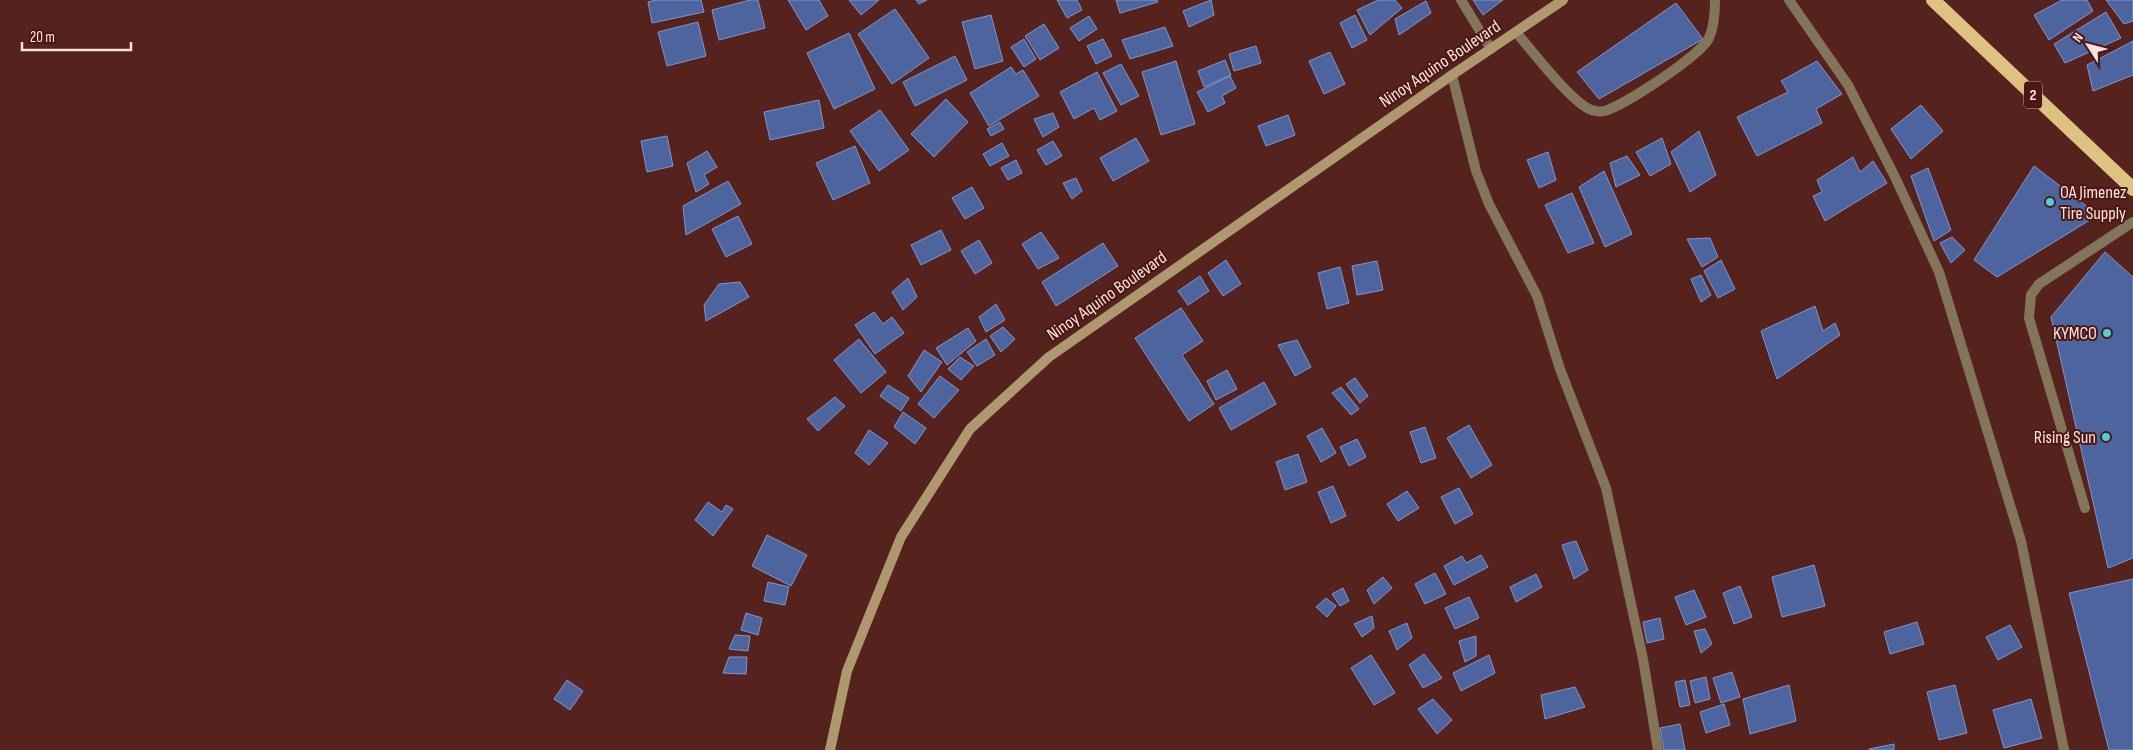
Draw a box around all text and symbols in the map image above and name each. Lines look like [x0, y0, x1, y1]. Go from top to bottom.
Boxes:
street label: Ninoy Aquino Boulevard [1376, 16, 1504, 112]
scale bar [22, 20, 131, 52]
north arrow [2063, 20, 2113, 70]
text: 20 m [30, 28, 55, 47]
text: N [2069, 30, 2087, 46]
road number: 2 [2024, 82, 2042, 108]
place label: OA Jimenez Tire Supply [2060, 182, 2127, 224]
marker: OA Jimenez Tire Supply [2044, 196, 2056, 208]
street label: Ninoy Aquino Boulevard [1043, 247, 1171, 345]
place label: KYMCO [2053, 323, 2097, 344]
marker: KYMCO [2101, 327, 2113, 339]
place label: Rising Sun [2034, 427, 2096, 448]
marker: Rising Sun [2100, 431, 2112, 443]

